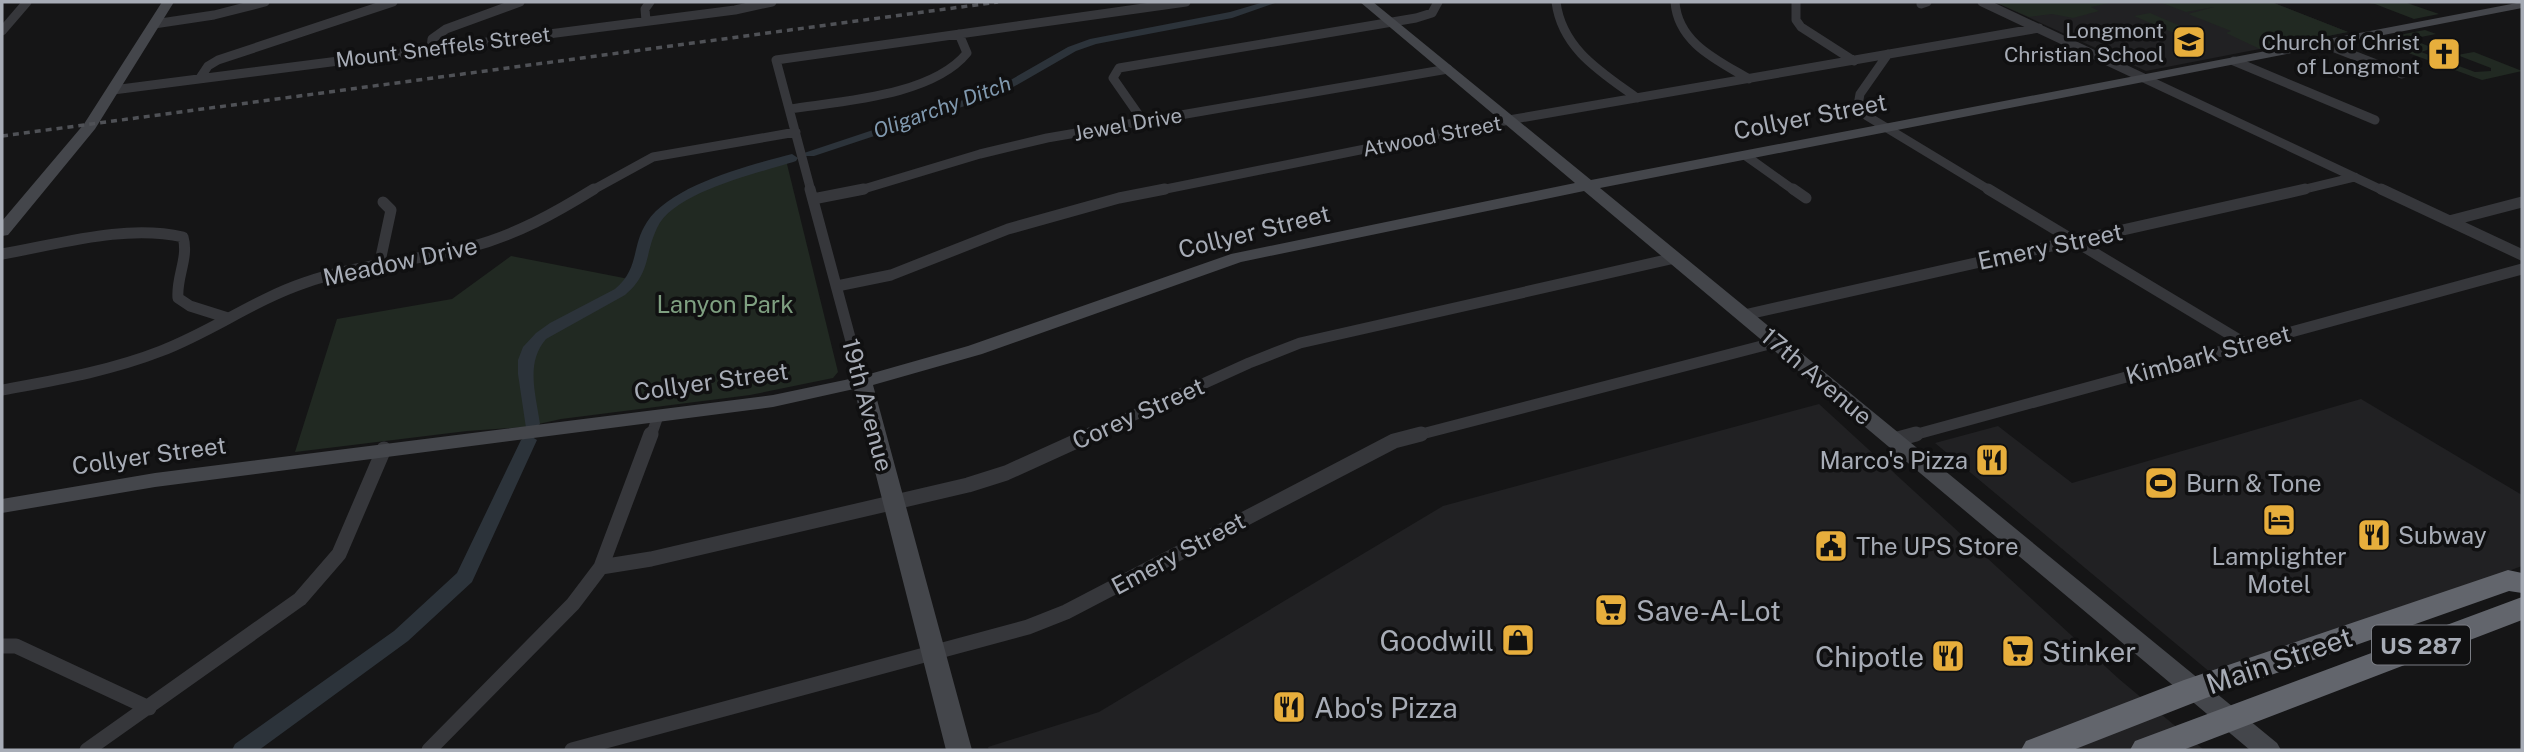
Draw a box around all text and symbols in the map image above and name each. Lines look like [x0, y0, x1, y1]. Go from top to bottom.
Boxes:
place label: Longmont Christian School [2004, 18, 2164, 67]
street label: Mount Sneffels Street [334, 21, 552, 73]
school or university icon: Longmont Christian School [2170, 23, 2208, 61]
place label: Church of Christ of Longmont [2261, 30, 2420, 79]
church icon: Church of Christ of Longmont [2425, 35, 2463, 73]
water label: Oligarchy Ditch [870, 70, 1014, 144]
street label: Collyer Street [1731, 87, 1889, 145]
street label: Jewel Drive [1072, 102, 1184, 146]
street label: Atwood Street [1360, 110, 1504, 162]
street label: Collyer Street [1175, 199, 1333, 263]
street label: Emery Street [1975, 217, 2125, 275]
street label: Meadow Drive [320, 231, 480, 291]
park label: Lanyon Park [656, 290, 794, 318]
street label: Kimbark Street [2123, 319, 2293, 389]
street label: 17th Avenue [1756, 322, 1878, 430]
street label: 19th Avenue [837, 336, 899, 474]
street label: Collyer Street [632, 356, 790, 406]
street label: Corey Street [1068, 371, 1208, 455]
street label: Collyer Street [70, 430, 228, 480]
restaurant icon: Marco's Pizza [1973, 441, 2011, 479]
place label: Marco's Pizza [1820, 446, 1968, 474]
sports icon: Burn & Tone [2142, 464, 2180, 502]
place label: Burn & Tone [2186, 469, 2322, 497]
hotel icon: Lamplighter Motel [2260, 501, 2298, 539]
street label: Emery Street [1106, 506, 1250, 600]
restaurant icon: Subway [2355, 516, 2393, 554]
place label: Subway [2398, 521, 2487, 549]
public building icon: The UPS Store [1812, 527, 1850, 565]
place label: The UPS Store [1856, 532, 2019, 560]
place label: Lamplighter Motel [2211, 542, 2347, 598]
supermarket icon: Save-A-Lot [1592, 591, 1630, 629]
place label: Save-A-Lot [1636, 594, 1781, 627]
street label: Main Street [2202, 620, 2356, 700]
shop icon: Goodwill [1499, 621, 1537, 659]
place label: Goodwill [1380, 624, 1494, 657]
road number: US 287 [2372, 625, 2470, 664]
supermarket icon: Stinker [1999, 632, 2037, 670]
place label: Stinker [2042, 635, 2136, 668]
restaurant icon: Chipotle [1929, 637, 1967, 675]
place label: Chipotle [1815, 640, 1924, 673]
restaurant icon: Abo's Pizza [1270, 688, 1308, 726]
place label: Abo's Pizza [1314, 691, 1458, 724]

